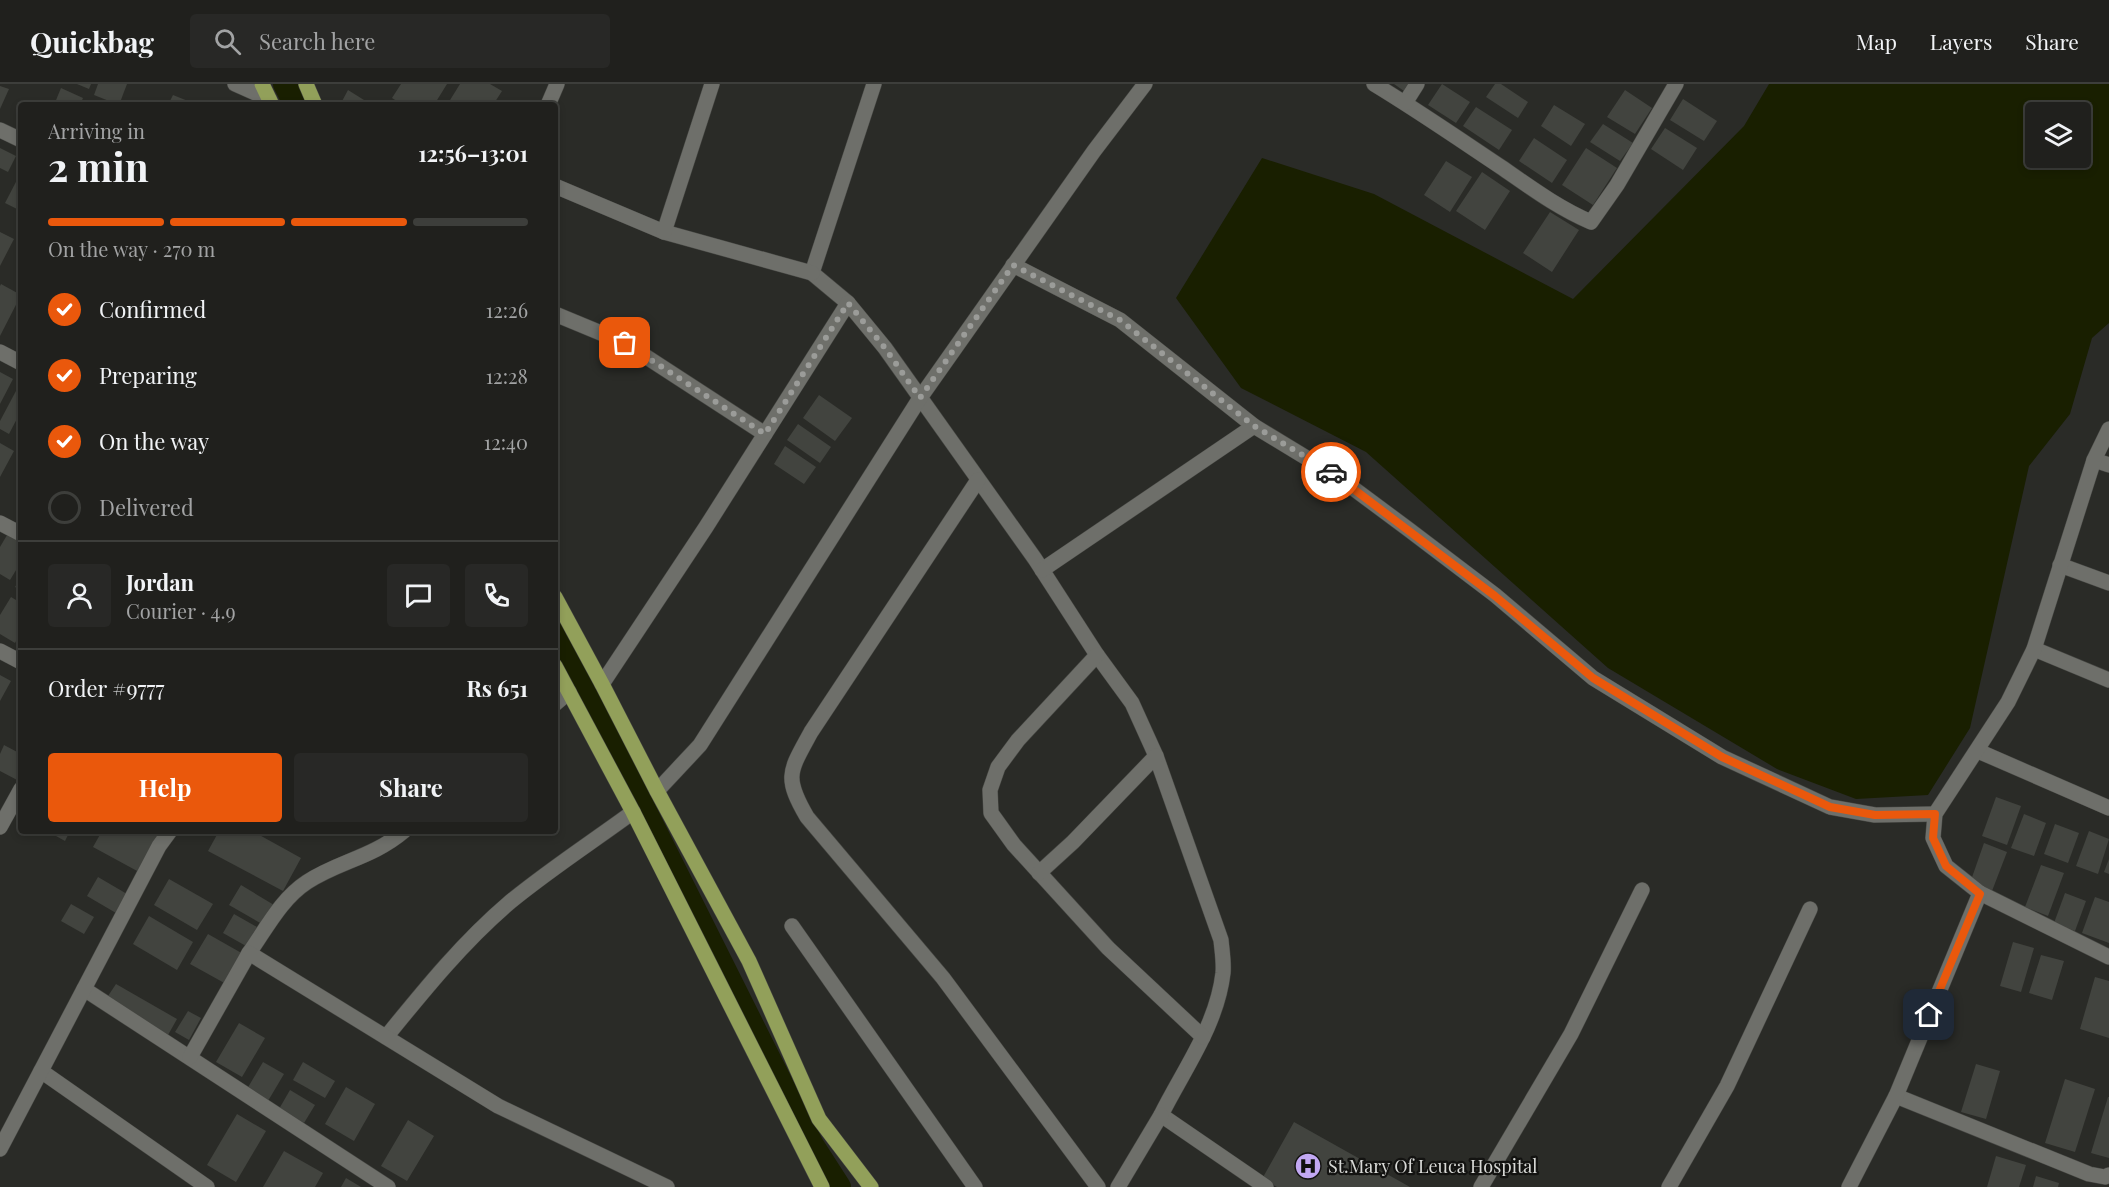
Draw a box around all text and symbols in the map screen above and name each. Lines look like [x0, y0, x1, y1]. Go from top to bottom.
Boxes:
search box [190, 14, 610, 68]
text: Quickbag [30, 23, 154, 60]
icon: search [211, 25, 244, 58]
text: Search here [259, 26, 375, 56]
text: Map [1856, 27, 1897, 55]
text: Layers [1930, 27, 1992, 55]
text: Share [2025, 27, 2079, 55]
map controls [2025, 102, 2091, 168]
button: layers [2025, 102, 2091, 168]
text: Arriving in [48, 117, 145, 144]
text: 12:56–13:01 [418, 138, 528, 168]
text: 2 min [48, 140, 149, 192]
text: On the way · 270 m [48, 235, 215, 262]
icon: check [48, 293, 81, 326]
text: Confirmed [99, 294, 206, 324]
text: 12:26 [486, 296, 528, 323]
pin [599, 317, 650, 368]
icon: bag [608, 326, 641, 359]
icon: check [48, 359, 81, 392]
text: Preparing [99, 360, 197, 390]
text: 12:28 [486, 362, 528, 389]
icon: check [48, 425, 81, 458]
text: On the way [99, 426, 209, 456]
text: 12:40 [484, 428, 528, 455]
courier [1301, 442, 1361, 502]
icon: car [1315, 456, 1348, 489]
text: Delivered [99, 492, 194, 522]
button: person [48, 564, 111, 627]
button: chat [387, 564, 450, 627]
button: phone [465, 564, 528, 627]
text: Jordan [126, 567, 194, 597]
text: Courier · 4.9 [126, 597, 236, 624]
text: Order #9777 [48, 673, 164, 703]
text: Rs 651 [467, 673, 528, 703]
button: Help [48, 753, 282, 822]
button: Share [294, 753, 528, 822]
pin [1903, 989, 1954, 1040]
icon: home [1912, 998, 1945, 1031]
hospital icon: St.Mary Of Leuca Hospital [1293, 1151, 1323, 1181]
place label: St.Mary Of Leuca Hospital [1328, 1154, 1537, 1178]

